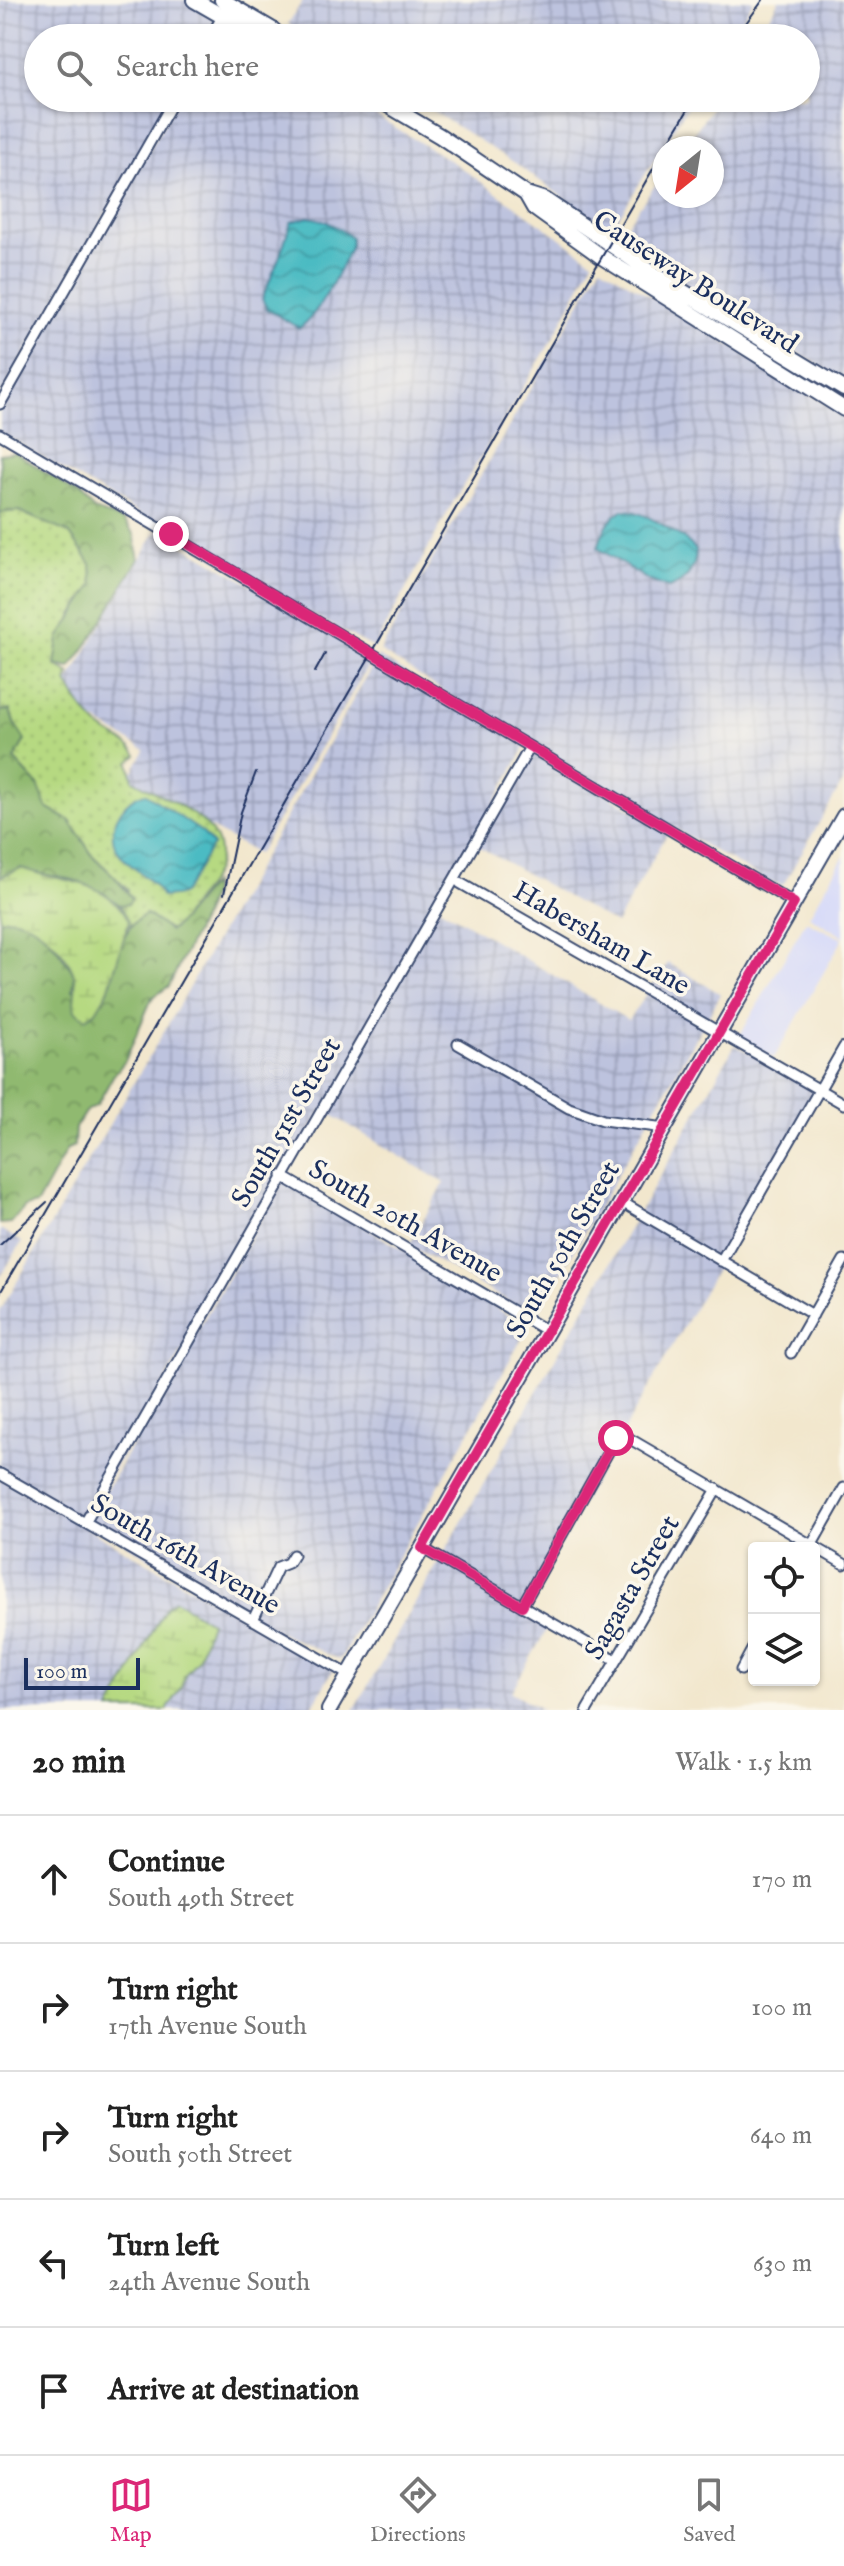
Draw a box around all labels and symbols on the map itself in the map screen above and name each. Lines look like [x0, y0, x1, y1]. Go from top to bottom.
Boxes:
north arrow [652, 136, 724, 208]
street label: Causeway Boulevard [586, 204, 804, 362]
route end [153, 516, 189, 552]
street label: Habersham Lane [506, 874, 696, 1004]
street label: South 51st Street [224, 1032, 350, 1214]
street label: South 20th Avenue [302, 1152, 508, 1292]
street label: South 50th Street [499, 1155, 629, 1345]
route start [598, 1420, 634, 1456]
street label: South 16th Avenue [84, 1487, 286, 1623]
street label: Sagasta Street [578, 1509, 689, 1666]
scale bar [24, 1654, 140, 1690]

